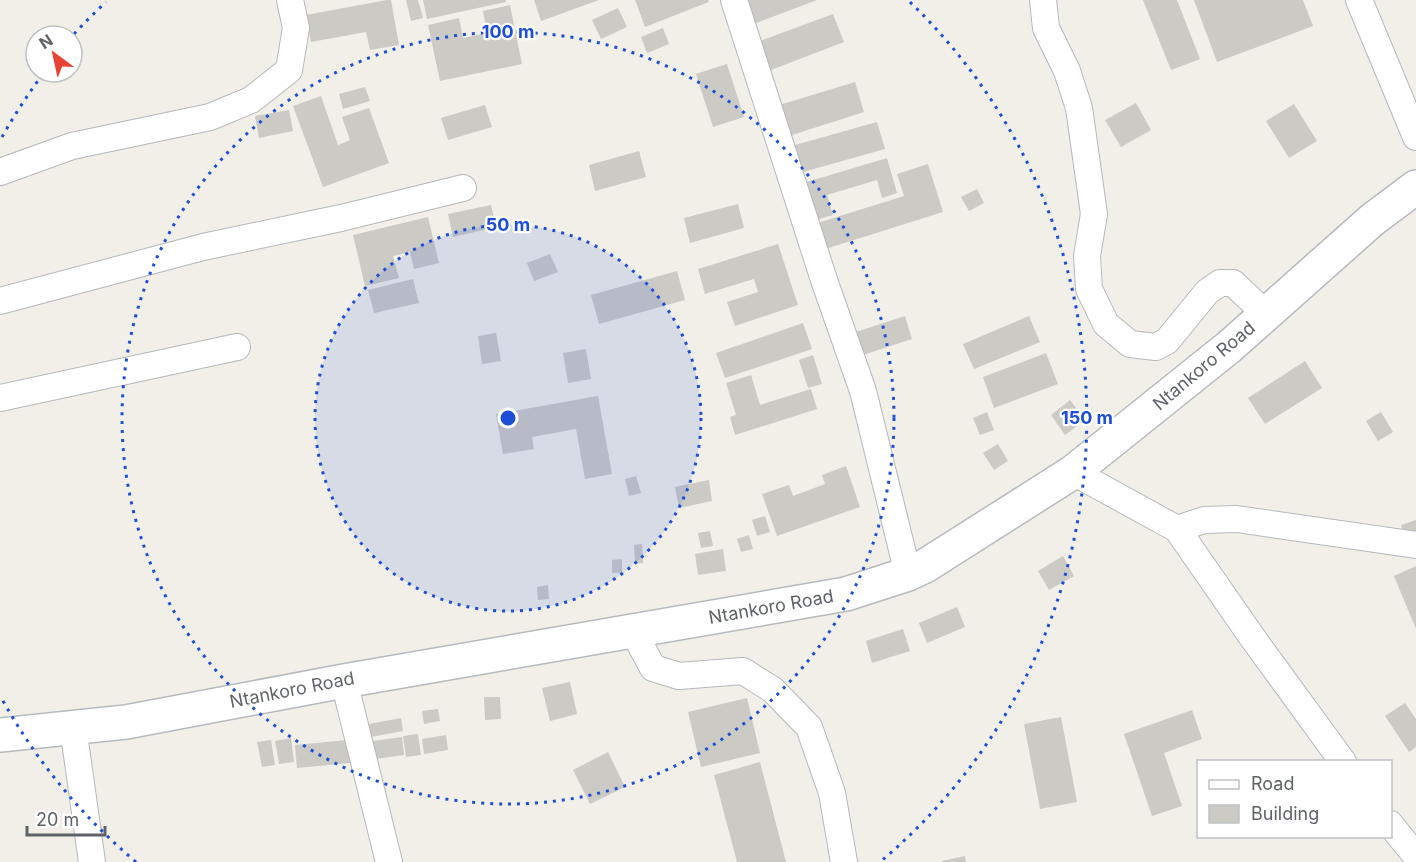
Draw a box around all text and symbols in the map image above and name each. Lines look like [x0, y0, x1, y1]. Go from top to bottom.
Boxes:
text: 100 m [482, 21, 534, 42]
north arrow [24, 24, 84, 84]
text: N [35, 30, 56, 53]
text: 50 m [486, 214, 530, 235]
street label: Ntankoro Road [1148, 317, 1259, 414]
text: 150 m [1061, 407, 1113, 428]
centre of rings [498, 408, 518, 428]
street label: Ntankoro Road [707, 585, 835, 628]
street label: Ntankoro Road [228, 667, 356, 712]
legend [1197, 760, 1392, 838]
text: Road [1251, 773, 1294, 794]
scale bar [27, 799, 105, 837]
text: Building [1251, 803, 1319, 824]
text: 20 m [36, 809, 79, 830]

